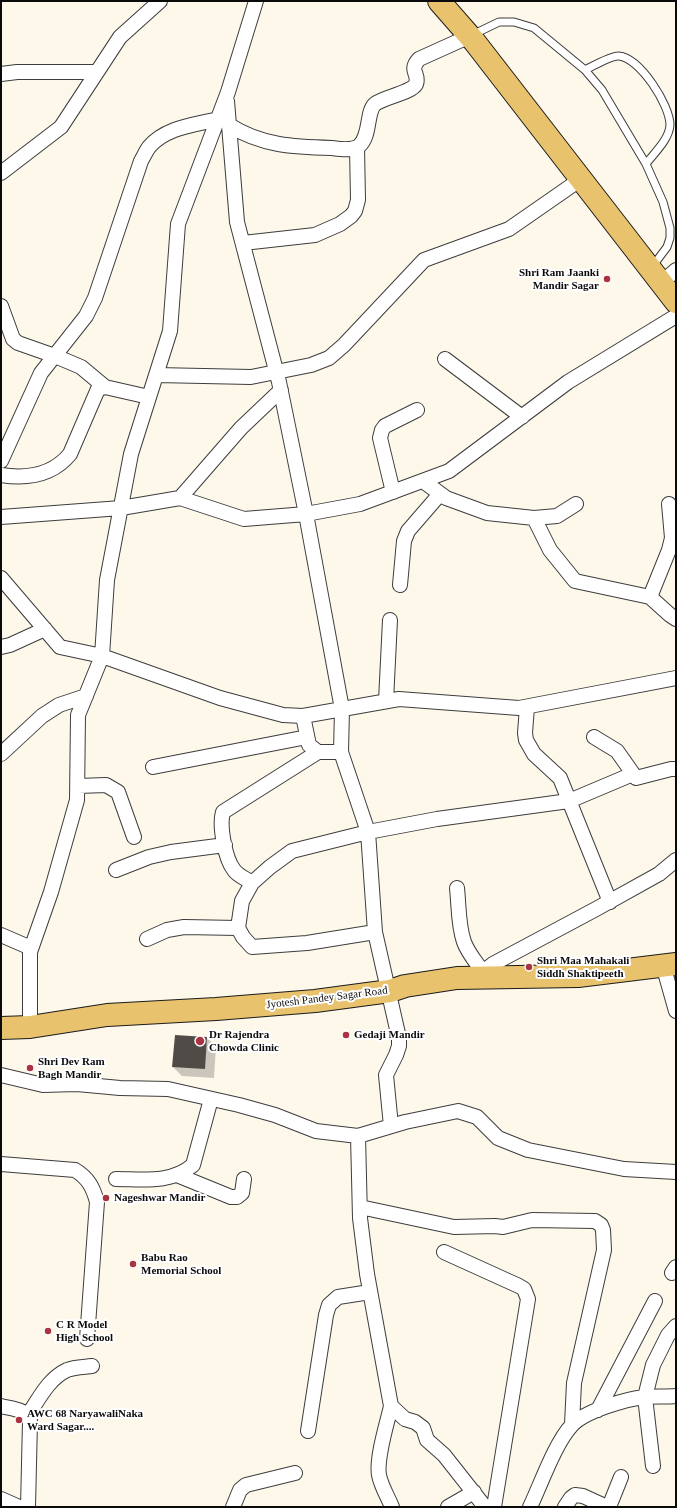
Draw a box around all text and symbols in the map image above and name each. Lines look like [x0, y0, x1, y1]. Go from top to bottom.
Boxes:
place label: Shri Ram Jaanki Mandir Sagar [519, 266, 599, 292]
marker: Shri Ram Jaanki Mandir Sagar [602, 274, 612, 284]
place label: Shri Maa Mahakali Siddh Shaktipeeth [537, 954, 629, 980]
marker: Shri Maa Mahakali Siddh Shaktipeeth [524, 962, 534, 972]
street label: Jyotesh Pandey Sagar Road [266, 984, 388, 1012]
place label: Dr Rajendra Chowda Clinic [209, 1028, 279, 1054]
place label: Gedaji Mandir [354, 1028, 425, 1042]
marker: Gedaji Mandir [341, 1030, 351, 1040]
marker: Dr Rajendra Chowda Clinic [194, 1035, 206, 1047]
place label: Shri Dev Ram Bagh Mandir [38, 1055, 105, 1081]
marker: Shri Dev Ram Bagh Mandir [25, 1063, 35, 1073]
place label: Nageshwar Mandir [114, 1191, 205, 1205]
marker: Nageshwar Mandir [101, 1193, 111, 1203]
place label: Babu Rao Memorial School [141, 1251, 221, 1277]
marker: Babu Rao Memorial School [128, 1259, 138, 1269]
place label: C R Model High School [56, 1318, 113, 1344]
marker: C R Model High School [43, 1326, 53, 1336]
place label: AWC 68 NaryawaliNaka Ward Sagar.... [27, 1407, 143, 1433]
marker: AWC 68 NaryawaliNaka Ward Sagar.... [14, 1415, 24, 1425]

